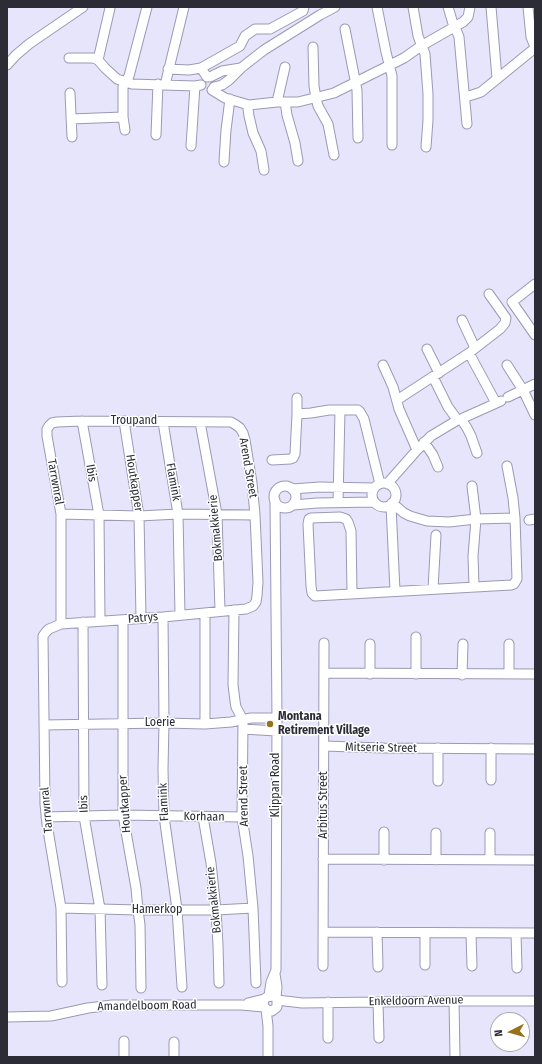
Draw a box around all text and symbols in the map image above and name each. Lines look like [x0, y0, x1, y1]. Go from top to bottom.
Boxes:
street label: Troupand [111, 414, 157, 428]
street label: Arend Street [236, 437, 260, 499]
street label: Houtkapper [122, 453, 146, 513]
street label: Tarrwnral [44, 458, 66, 506]
street label: Flamink [163, 462, 183, 502]
street label: Ibis [82, 463, 100, 483]
street label: Bokmakkierie [206, 494, 226, 562]
street label: Patrys [127, 610, 159, 626]
place label: Montana Retirement Village [278, 710, 370, 738]
street label: Loerie [145, 716, 175, 730]
marker: Montana Retirement Village [265, 719, 275, 729]
street label: Mitserie Street [345, 740, 417, 756]
street label: Klippan Road [269, 752, 283, 818]
street label: Arend Street [236, 765, 252, 827]
street label: Arbitus Street [317, 771, 331, 839]
street label: Houtkapper [116, 775, 134, 833]
street label: Flamink [156, 783, 172, 821]
street label: Tarrwnral [38, 786, 56, 834]
street label: Ibis [76, 795, 92, 813]
street label: Korhaan [183, 809, 225, 825]
street label: Bokmakkierie [203, 866, 225, 934]
street label: Hamerkop [132, 903, 182, 917]
street label: Enkeldoorn Avenue [368, 993, 464, 1009]
street label: Amandelboom Road [97, 998, 197, 1014]
north arrow [490, 1012, 530, 1052]
text: N [492, 1029, 505, 1037]

